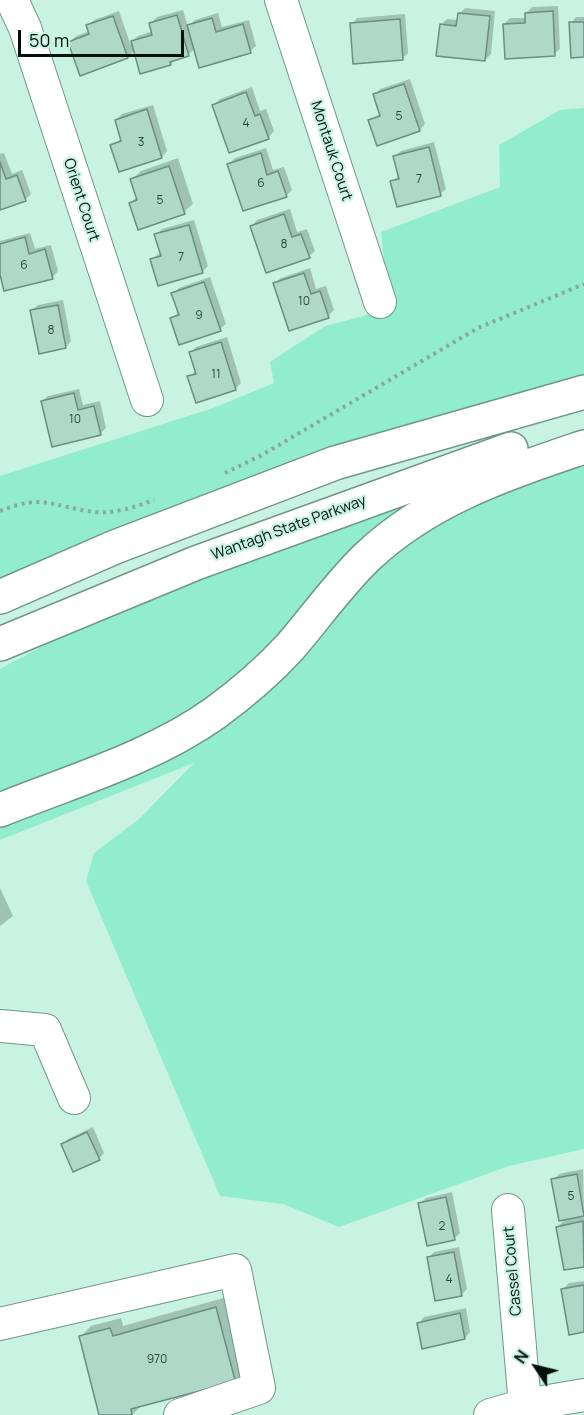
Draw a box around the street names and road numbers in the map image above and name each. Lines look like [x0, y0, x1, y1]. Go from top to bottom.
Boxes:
street label: Montauk Court [306, 99, 356, 203]
street label: Orient Court [59, 156, 103, 244]
street label: Wantagh State Parkway [209, 492, 369, 564]
street label: Cassel Court [500, 1225, 526, 1317]

